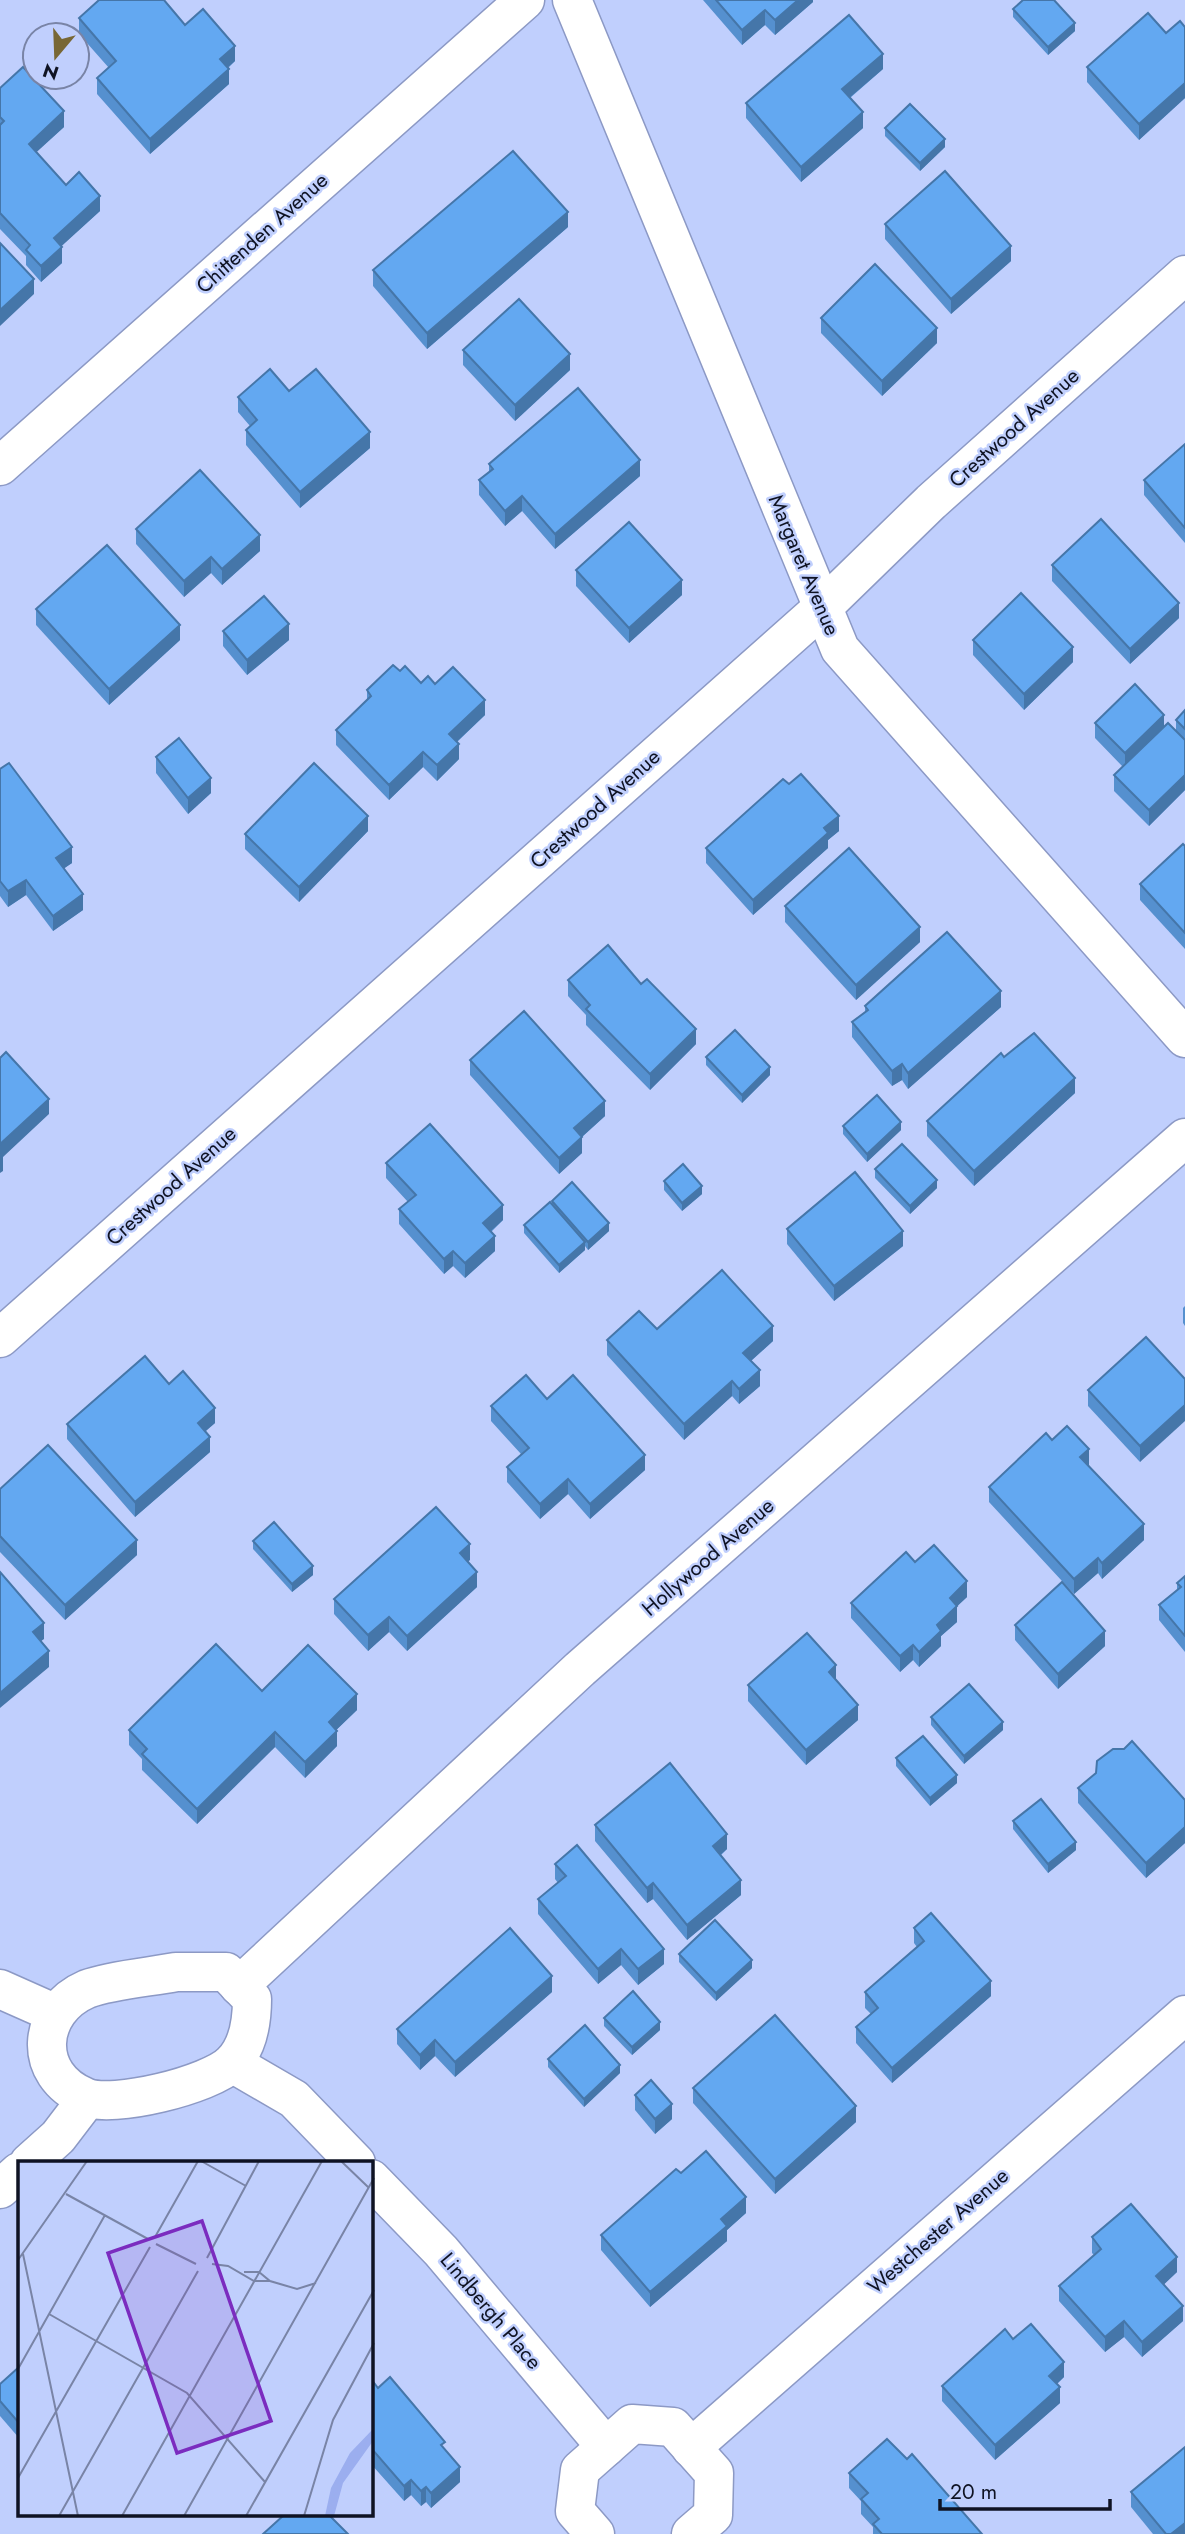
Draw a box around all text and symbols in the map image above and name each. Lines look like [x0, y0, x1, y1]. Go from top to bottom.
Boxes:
north arrow [21, 21, 91, 91]
text: N [39, 56, 62, 87]
street label: Chittenden Avenue [189, 165, 335, 300]
street label: Crestwood Avenue [942, 361, 1086, 495]
street label: Margaret Avenue [761, 490, 847, 640]
street label: Crestwood Avenue [523, 742, 667, 876]
street label: Crestwood Avenue [99, 1119, 243, 1253]
street label: Hollywood Avenue [635, 1491, 781, 1623]
inset map [18, 2161, 373, 2516]
street label: Westchester Avenue [861, 2161, 1015, 2301]
street label: Lindbergh Place [433, 2246, 549, 2376]
scale bar [940, 2468, 1110, 2512]
text: 20 m [950, 2477, 997, 2507]

